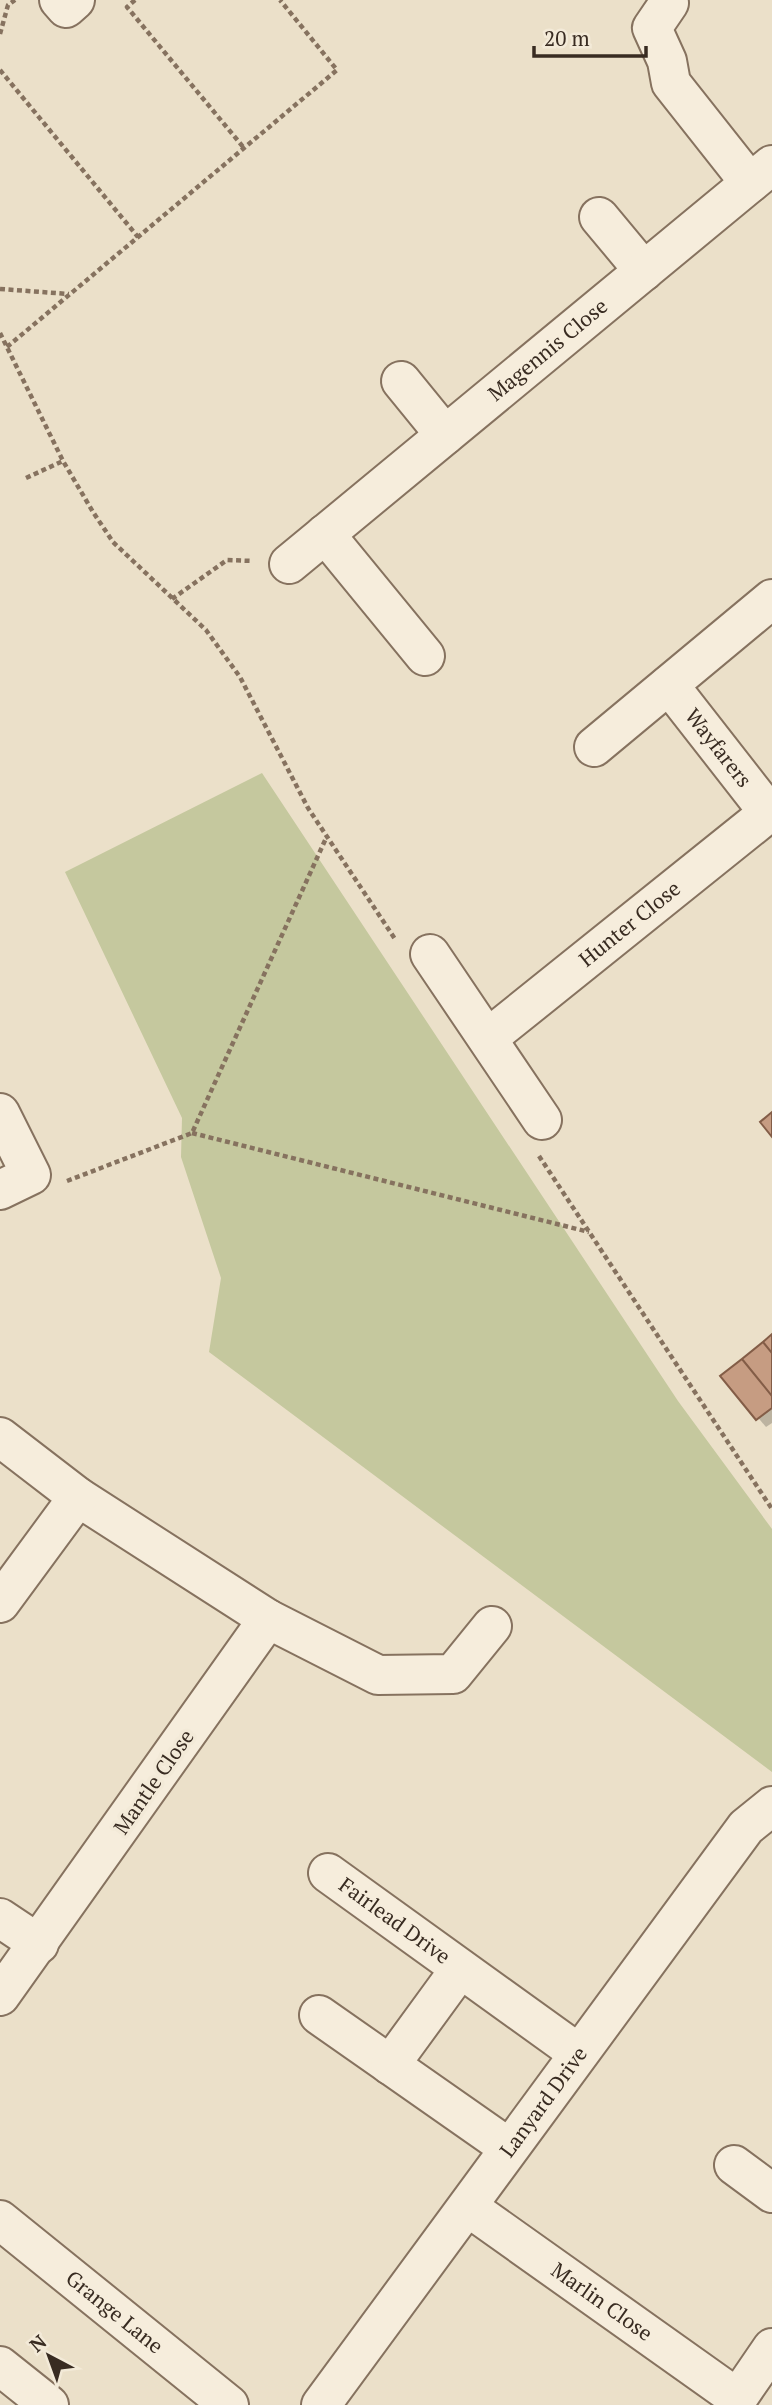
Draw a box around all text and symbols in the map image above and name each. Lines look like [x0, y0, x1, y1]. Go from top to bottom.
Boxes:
scale bar [534, 14, 646, 58]
text: 20 m [544, 24, 590, 52]
street label: Magennis Close [482, 292, 613, 407]
street label: Wayfarers [679, 702, 759, 793]
street label: Hunter Close [573, 874, 686, 973]
street label: Mantle Close [107, 1723, 200, 1840]
street label: Fairlead Drive [334, 1871, 456, 1970]
street label: Lanyard Drive [493, 2040, 593, 2162]
street label: Marlin Close [546, 2255, 659, 2347]
street label: Grange Lane [60, 2264, 169, 2359]
north arrow [14, 2321, 84, 2391]
text: N [24, 2328, 52, 2357]

